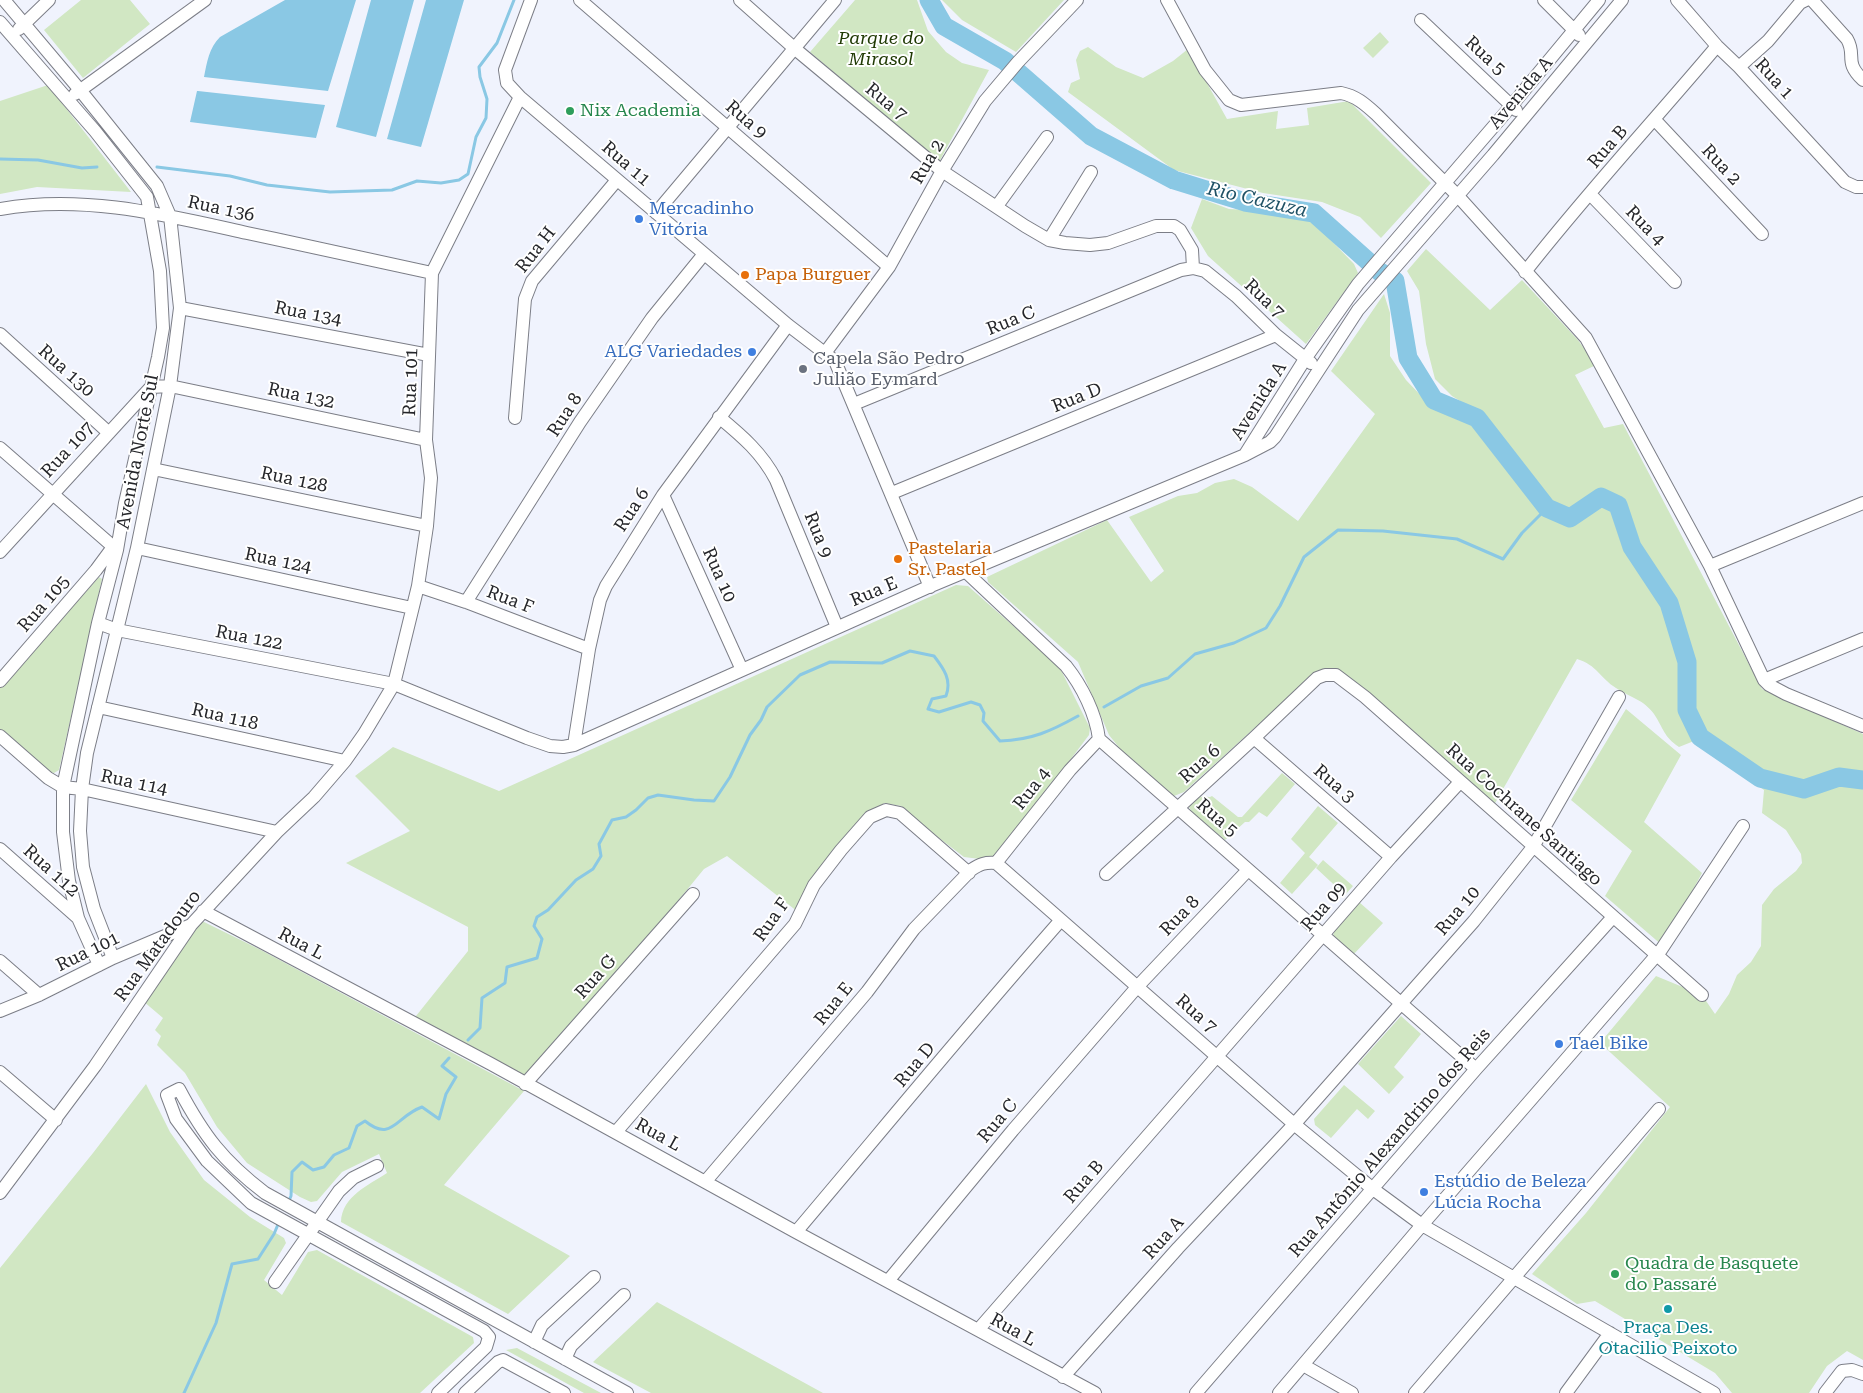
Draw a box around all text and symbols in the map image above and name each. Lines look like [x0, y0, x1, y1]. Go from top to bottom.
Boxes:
park label: Parque do Mirasol [838, 28, 924, 70]
street label: Rua 5 [1460, 32, 1510, 80]
street label: Avenida A [1485, 52, 1557, 134]
street label: Rua 1 [1750, 54, 1798, 104]
street label: Rua 7 [861, 78, 911, 126]
street label: Rua 9 [721, 96, 771, 144]
place label: Nix Academia [580, 100, 701, 122]
marker: Nix Academia [564, 105, 576, 117]
street label: Rua B [1584, 121, 1632, 173]
street label: Rua 2 [907, 136, 949, 188]
street label: Rua 11 [597, 137, 655, 191]
street label: Rua 2 [1697, 140, 1745, 190]
water label: Rio Cazuza [1205, 177, 1309, 223]
street label: Rua 136 [186, 191, 256, 227]
place label: Mercadinho Vitória [649, 198, 754, 240]
street label: Rua 4 [1621, 201, 1669, 251]
marker: Mercadinho Vitória [633, 213, 645, 225]
street label: Rua H [511, 223, 561, 277]
place label: Papa Burguer [755, 264, 871, 286]
marker: Papa Burguer [739, 269, 751, 281]
street label: Rua 7 [1239, 275, 1289, 323]
street label: Rua 134 [273, 297, 343, 331]
street label: Rua C [983, 302, 1039, 340]
street label: Rua 130 [34, 340, 98, 402]
place label: ALG Variedades [604, 341, 742, 363]
marker: ALG Variedades [746, 346, 758, 358]
street label: Rua 101 [399, 348, 423, 416]
place label: Capela São Pedro Julião Eymard [813, 348, 964, 390]
street label: Avenida A [1227, 358, 1291, 444]
marker: Capela São Pedro Julião Eymard [797, 363, 809, 375]
street label: Avenida Norte Sul [112, 373, 164, 531]
street label: Rua 132 [266, 378, 336, 414]
street label: Rua D [1049, 378, 1105, 418]
street label: Rua 8 [543, 389, 587, 441]
street label: Rua 107 [37, 418, 99, 482]
street label: Rua 128 [259, 462, 329, 498]
street label: Rua 6 [610, 484, 654, 536]
street label: Rua 9 [799, 509, 837, 561]
place label: Pastelaria Sr. Pastel [908, 538, 992, 580]
street label: Rua 124 [243, 543, 313, 579]
street label: Rua 10 [697, 544, 741, 606]
marker: Pastelaria Sr. Pastel [892, 553, 904, 565]
street label: Rua 105 [14, 571, 74, 637]
street label: Rua E [847, 572, 901, 612]
street label: Rua F [483, 581, 537, 619]
street label: Rua 122 [214, 621, 284, 655]
street label: Rua 118 [189, 699, 261, 735]
street label: Rua Cochrane Santiago [1442, 739, 1606, 891]
street label: Rua 6 [1175, 740, 1225, 788]
street label: Rua 3 [1309, 760, 1359, 808]
street label: Rua 4 [1009, 764, 1055, 814]
street label: Rua 114 [99, 765, 169, 801]
street label: Rua 5 [1192, 794, 1242, 842]
street label: Rua 112 [19, 840, 83, 902]
street label: Rua 09 [1297, 878, 1351, 936]
street label: Rua 10 [1431, 882, 1485, 940]
street label: Rua Matadouro [110, 886, 206, 1006]
street label: Rua 8 [1156, 891, 1204, 941]
street label: Rua F [749, 894, 795, 946]
street label: Rua L [274, 923, 328, 965]
street label: Rua 101 [53, 927, 123, 977]
street label: Rua G [571, 951, 621, 1003]
street label: Rua E [810, 978, 858, 1030]
street label: Rua 7 [1171, 990, 1221, 1038]
street label: Rua Antônio Alexandrino dos Reis [1285, 1024, 1495, 1262]
place label: Tael Bike [1569, 1033, 1648, 1055]
street label: Rua D [890, 1038, 940, 1092]
marker: Tael Bike [1553, 1038, 1565, 1050]
street label: Rua C [973, 1095, 1023, 1147]
street label: Rua L [631, 1114, 685, 1156]
street label: Rua B [1060, 1156, 1108, 1208]
place label: Estúdio de Beleza Lúcia Rocha [1434, 1171, 1586, 1214]
marker: Estúdio de Beleza Lúcia Rocha [1418, 1186, 1430, 1198]
street label: Rua A [1139, 1212, 1189, 1264]
place label: Quadra de Basquete do Passaré [1625, 1253, 1798, 1296]
marker: Quadra de Basquete do Passaré [1609, 1268, 1621, 1280]
marker: Praça Des. Otacilio Peixoto [1662, 1303, 1674, 1315]
street label: Rua L [986, 1309, 1040, 1351]
place label: Praça Des. Otacilio Peixoto [1599, 1317, 1737, 1360]

